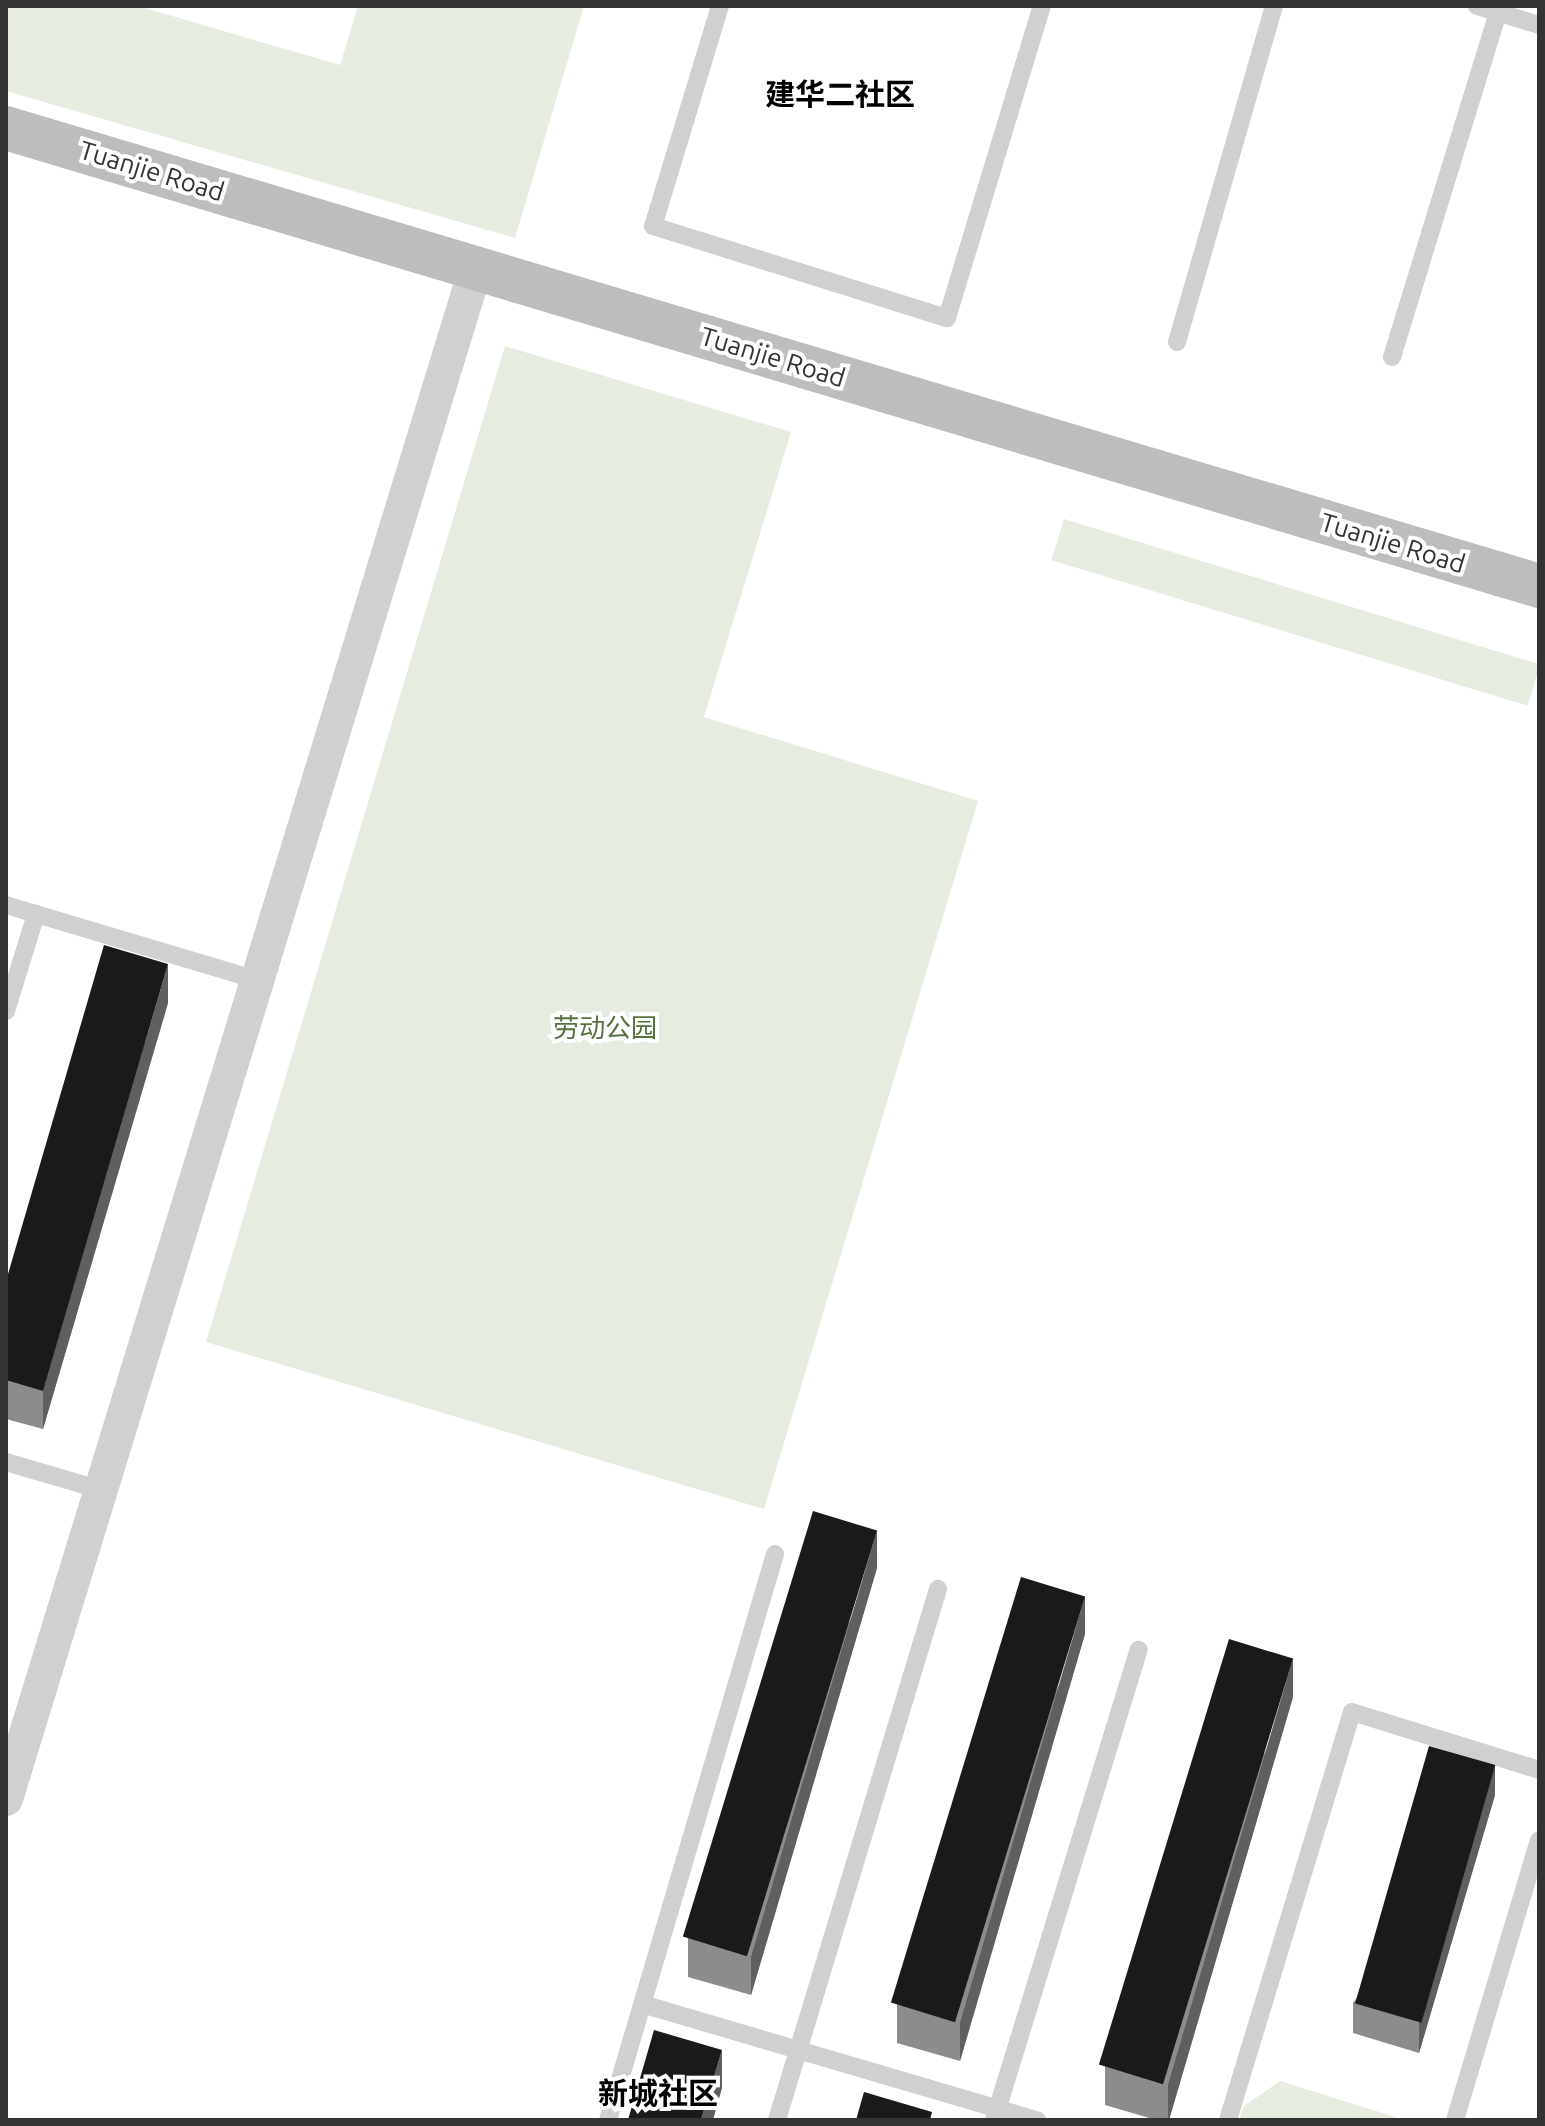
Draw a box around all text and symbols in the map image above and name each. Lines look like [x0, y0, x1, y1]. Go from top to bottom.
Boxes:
district label: 建华二社区 [765, 76, 915, 112]
street label: Tuanjie Road [76, 134, 228, 208]
street label: Tuanjie Road [697, 320, 849, 394]
street label: Tuanjie Road [1317, 506, 1469, 580]
park label: 劳动公园 [553, 1012, 657, 1044]
district label: 新城社区 [598, 2075, 718, 2111]

